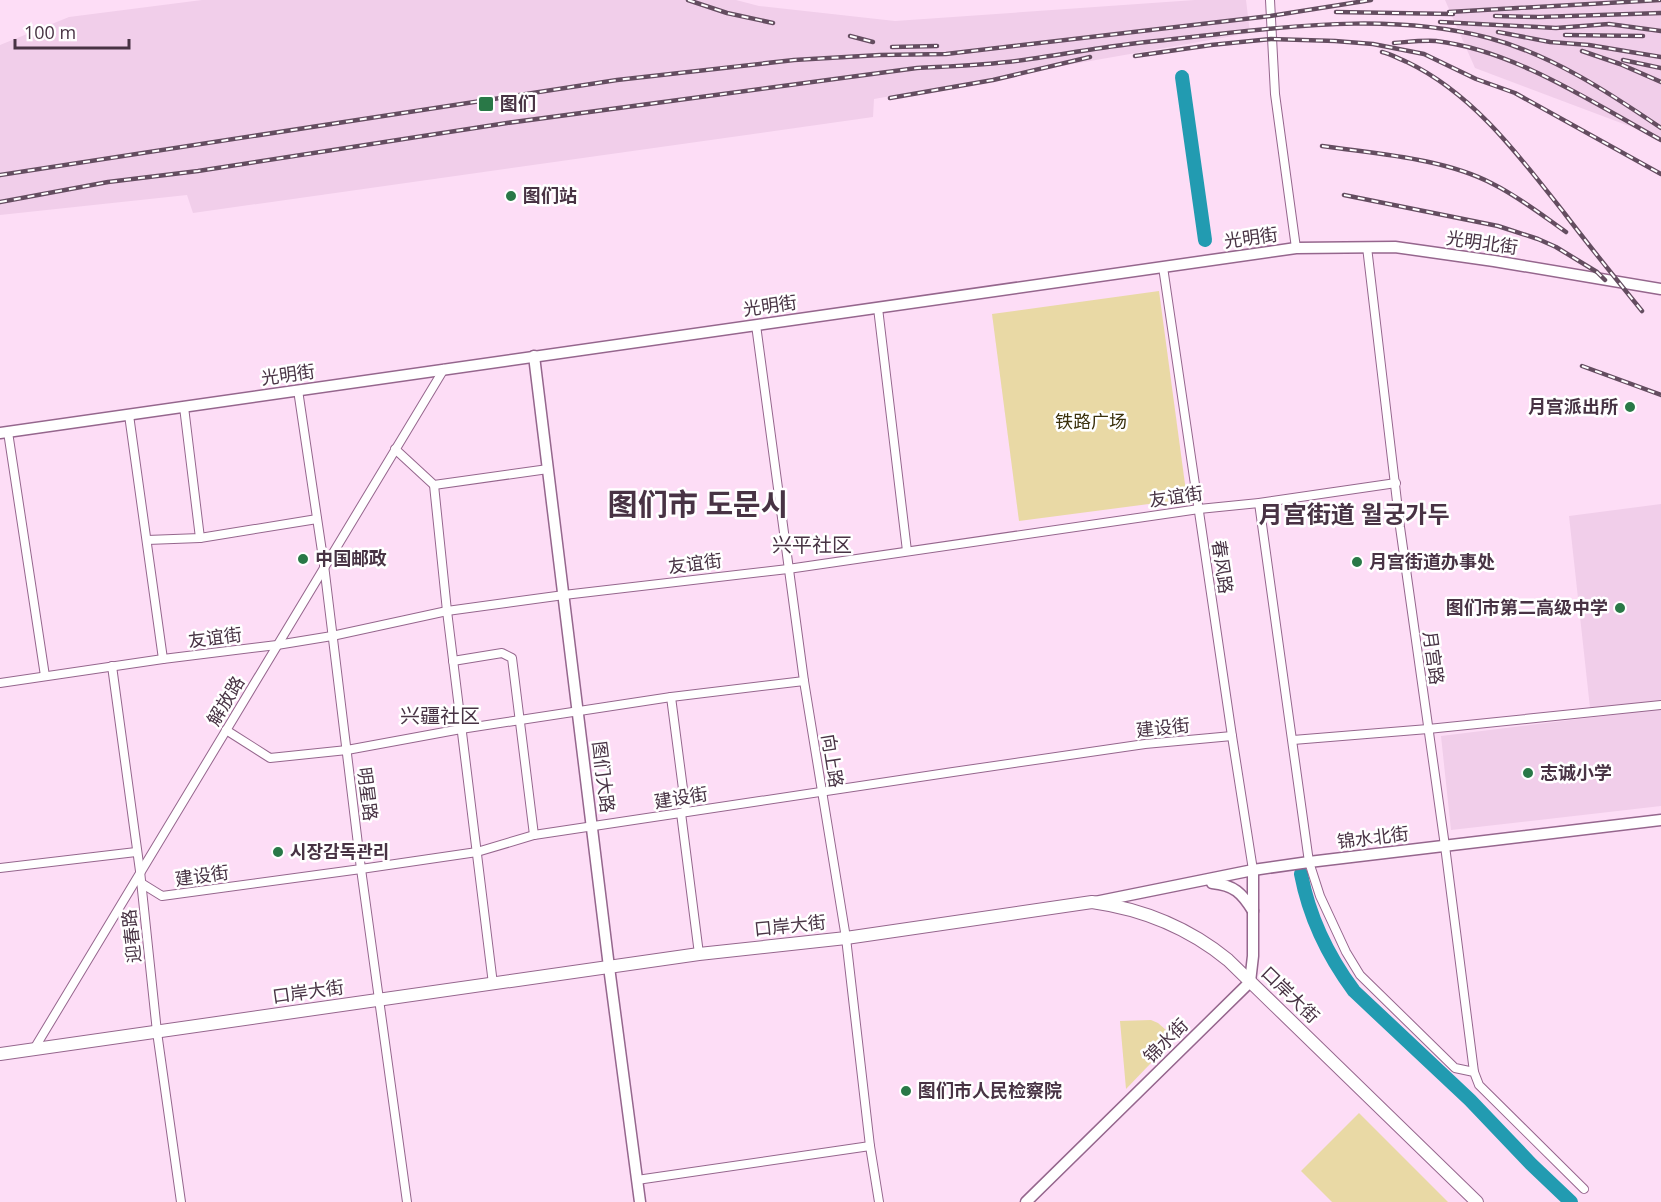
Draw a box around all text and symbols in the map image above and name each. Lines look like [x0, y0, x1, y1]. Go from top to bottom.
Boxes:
scale bar [15, 12, 129, 50]
text: 100 m [24, 20, 76, 44]
place label: 图们 [500, 91, 536, 115]
marker: 图们 [477, 95, 495, 113]
place label: 图们站 [523, 183, 577, 207]
marker: 图们站 [504, 189, 518, 203]
street label: 光明街 [1222, 221, 1279, 253]
street label: 光明北街 [1445, 225, 1519, 259]
street label: 光明街 [741, 289, 798, 321]
street label: 光明街 [259, 358, 316, 390]
place label: 月宫派出所 [1528, 394, 1618, 418]
marker: 月宫派出所 [1623, 400, 1637, 414]
park label: 铁路广场 [1055, 409, 1127, 433]
street label: 友谊街 [1147, 480, 1204, 512]
district label: 图们市 도문시 [608, 483, 788, 524]
district label: 月宫街道 월궁가두 [1259, 497, 1449, 530]
district label: 兴平社区 [772, 531, 852, 558]
street label: 春风路 [1207, 538, 1239, 595]
place label: 中国邮政 [315, 546, 387, 570]
street label: 友谊街 [667, 548, 723, 578]
place label: 月宫街道办事处 [1369, 549, 1495, 573]
marker: 中国邮政 [296, 552, 310, 566]
marker: 月宫街道办事处 [1350, 555, 1364, 569]
place label: 图们市第二高级中学 [1446, 595, 1608, 619]
marker: 图们市第二高级中学 [1613, 601, 1627, 615]
street label: 友谊街 [187, 622, 243, 652]
street label: 月宫路 [1418, 629, 1450, 686]
street label: 解放路 [201, 671, 249, 730]
district label: 兴疆社区 [400, 702, 480, 729]
street label: 建设街 [1135, 712, 1191, 742]
street label: 向上路 [817, 732, 849, 789]
street label: 图们大路 [588, 740, 620, 814]
place label: 志诚小学 [1540, 760, 1612, 784]
street label: 明星路 [353, 766, 383, 822]
marker: 志诚小学 [1521, 766, 1535, 780]
street label: 建设街 [652, 781, 709, 813]
street label: 锦水北街 [1336, 821, 1410, 853]
place label: 시장감독관리 [290, 839, 389, 863]
marker: 시장감독관리 [271, 845, 285, 859]
street label: 建设街 [173, 859, 230, 891]
street label: 迎春路 [116, 908, 146, 964]
street label: 口岸大街 [753, 909, 827, 941]
street label: 口岸大街 [1256, 961, 1325, 1028]
street label: 口岸大街 [271, 974, 345, 1008]
street label: 锦水街 [1138, 1013, 1193, 1068]
place label: 图们市人民检察院 [918, 1078, 1062, 1102]
marker: 图们市人民检察院 [899, 1084, 913, 1098]

